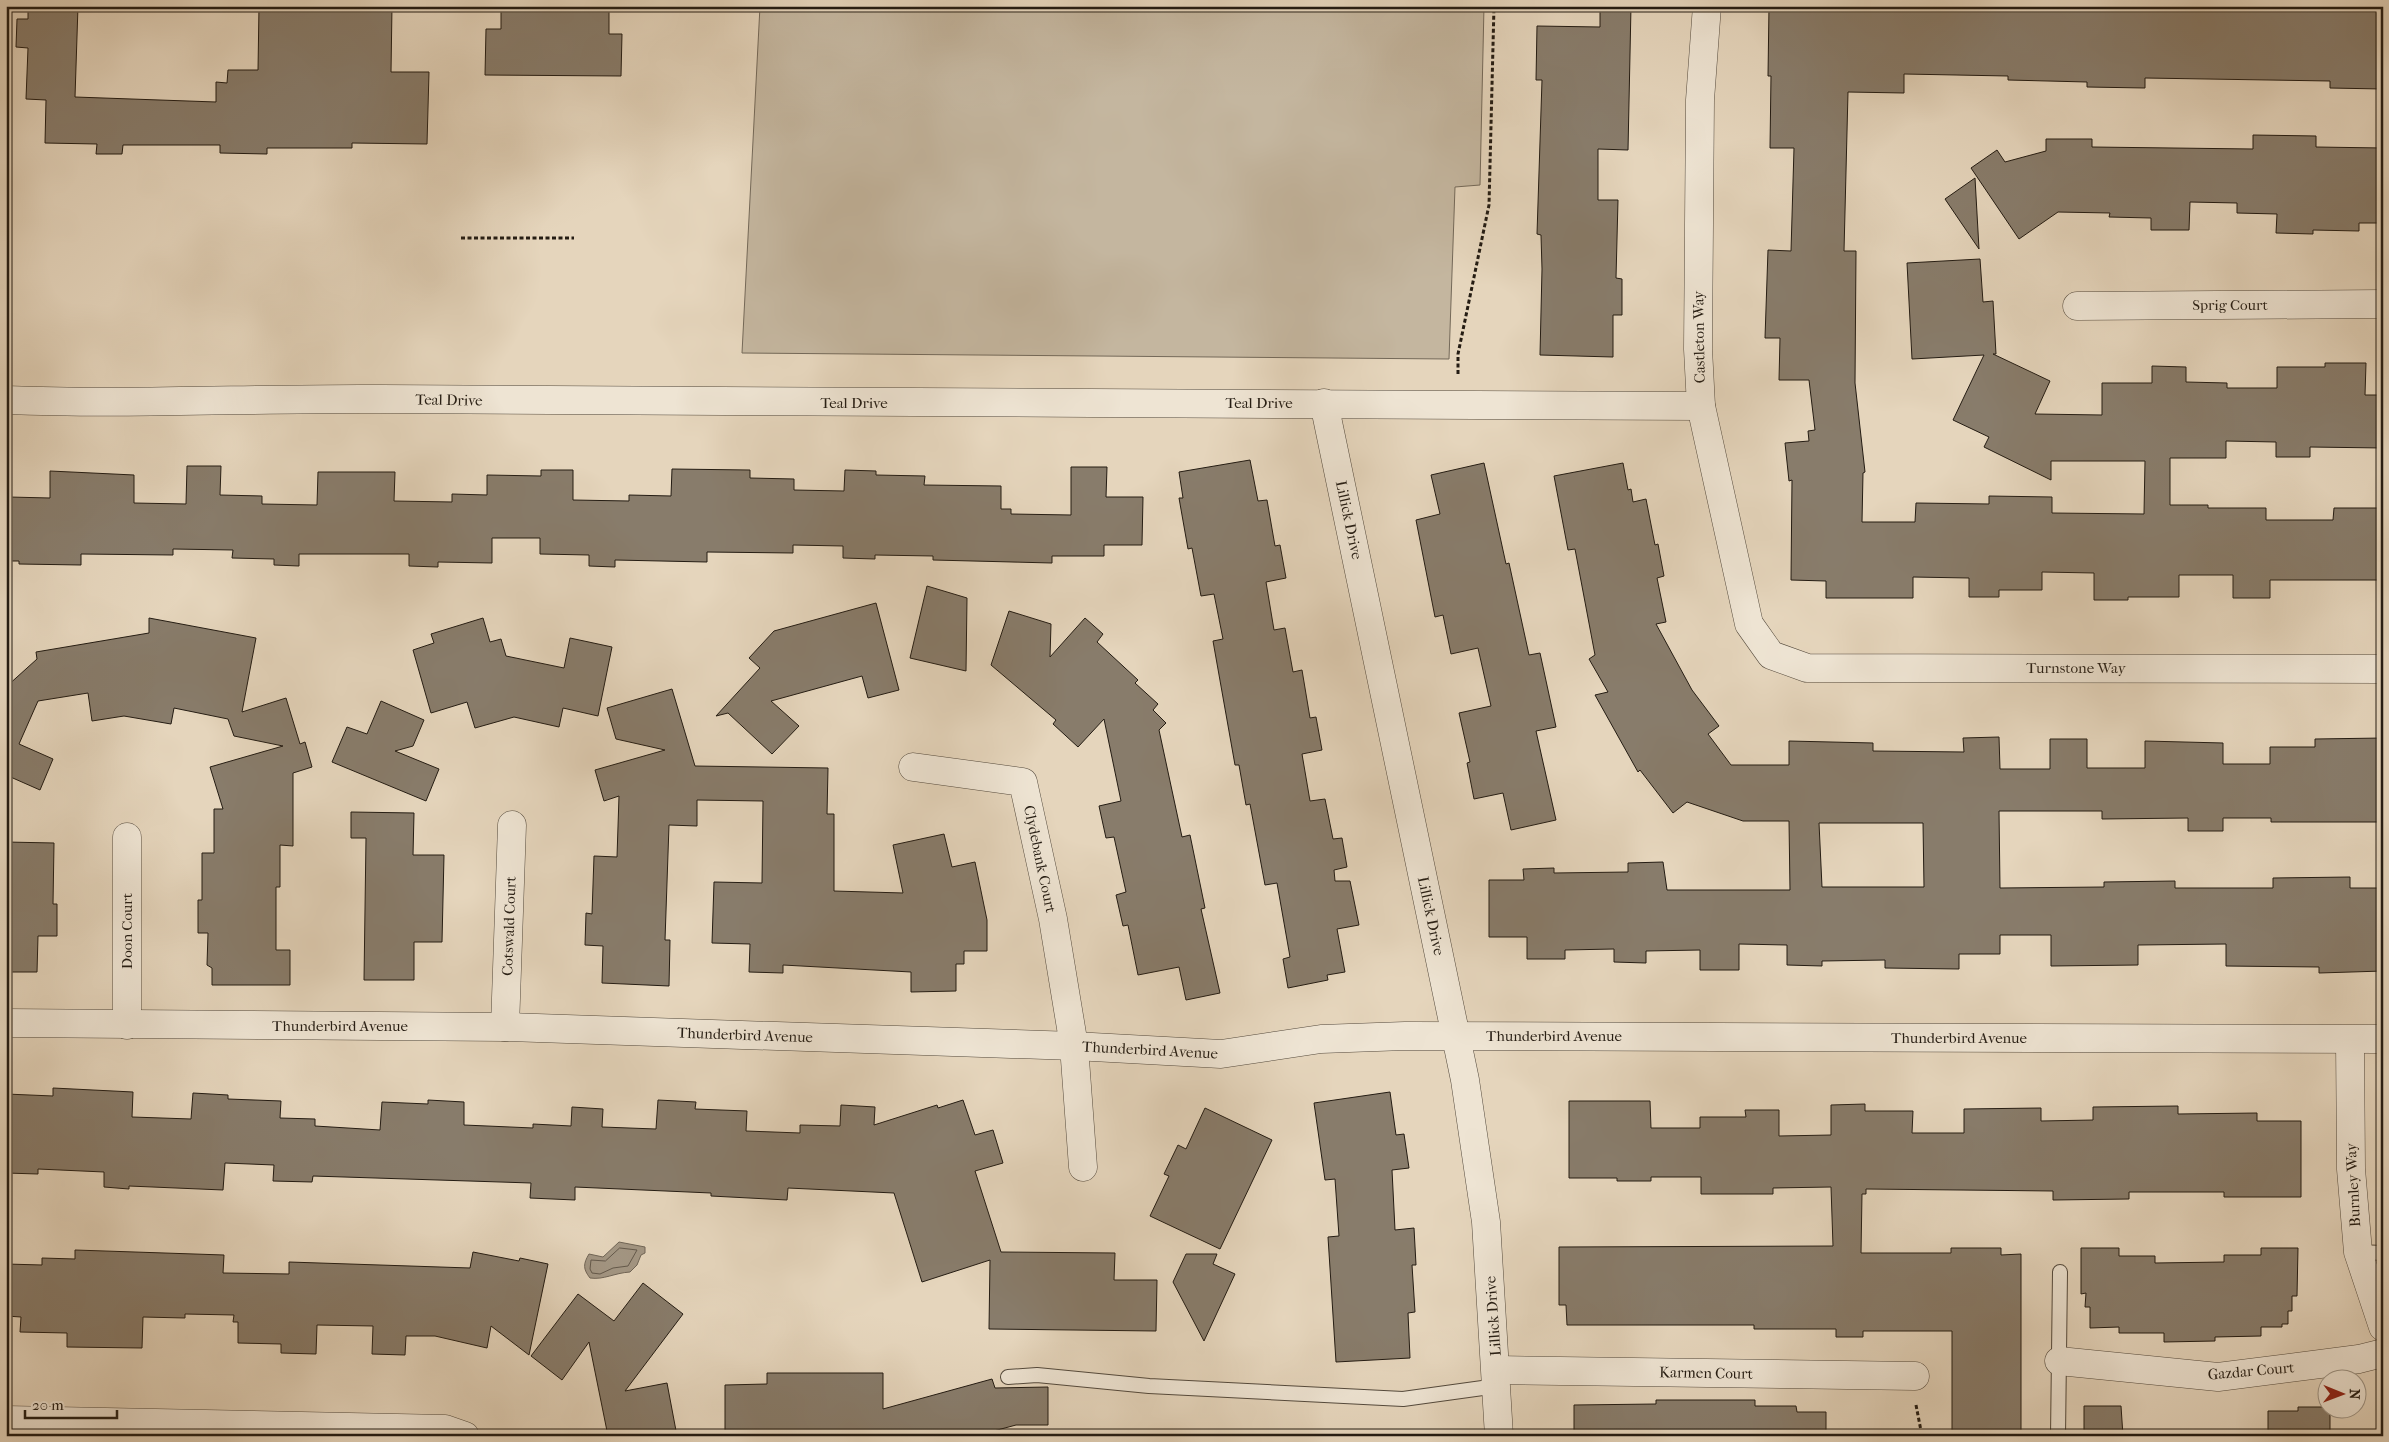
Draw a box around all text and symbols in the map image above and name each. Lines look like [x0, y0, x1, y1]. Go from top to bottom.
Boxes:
street label: Castleton Way [1689, 290, 1709, 383]
street label: Sprig Court [2192, 296, 2268, 314]
street label: Teal Drive [415, 390, 483, 410]
street label: Teal Drive [820, 394, 888, 412]
street label: Teal Drive [1225, 394, 1293, 412]
street label: Lillick Drive [1332, 479, 1366, 562]
street label: Turnstone Way [2026, 659, 2127, 677]
street label: Clydebank Court [1020, 804, 1060, 915]
street label: Cotswald Court [498, 875, 520, 976]
street label: Lillick Drive [1414, 875, 1448, 958]
street label: Doon Court [118, 892, 136, 969]
street label: Thunderbird Avenue [272, 1017, 409, 1035]
street label: Thunderbird Avenue [677, 1024, 814, 1046]
street label: Thunderbird Avenue [1486, 1027, 1623, 1045]
street label: Thunderbird Avenue [1891, 1029, 2028, 1047]
street label: Thunderbird Avenue [1082, 1037, 1219, 1063]
street label: Burnley Way [2342, 1142, 2364, 1227]
street label: Lillick Drive [1481, 1275, 1505, 1357]
street label: Gazdar Court [2207, 1358, 2296, 1384]
street label: Karmen Court [1659, 1363, 1754, 1383]
north arrow [2316, 1370, 2366, 1420]
scale bar [25, 1387, 118, 1419]
text: N [2346, 1389, 2363, 1400]
text: 20 m [32, 1396, 64, 1414]

